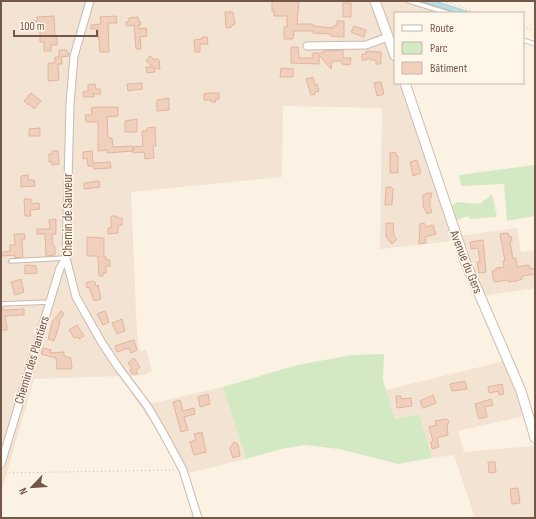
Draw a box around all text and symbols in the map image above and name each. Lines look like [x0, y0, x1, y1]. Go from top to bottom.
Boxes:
scale bar [14, 12, 97, 38]
legend [394, 12, 524, 84]
text: 100 m [20, 19, 45, 34]
text: Route [430, 21, 454, 36]
text: Parc [430, 41, 448, 56]
text: Bâtiment [430, 61, 468, 76]
street label: Chemin de Sauveur [60, 173, 76, 257]
street label: Avenue du Gers [446, 227, 486, 296]
street label: Chemin des Plantiers [11, 314, 53, 406]
north arrow [12, 467, 52, 507]
text: N [16, 485, 31, 496]

